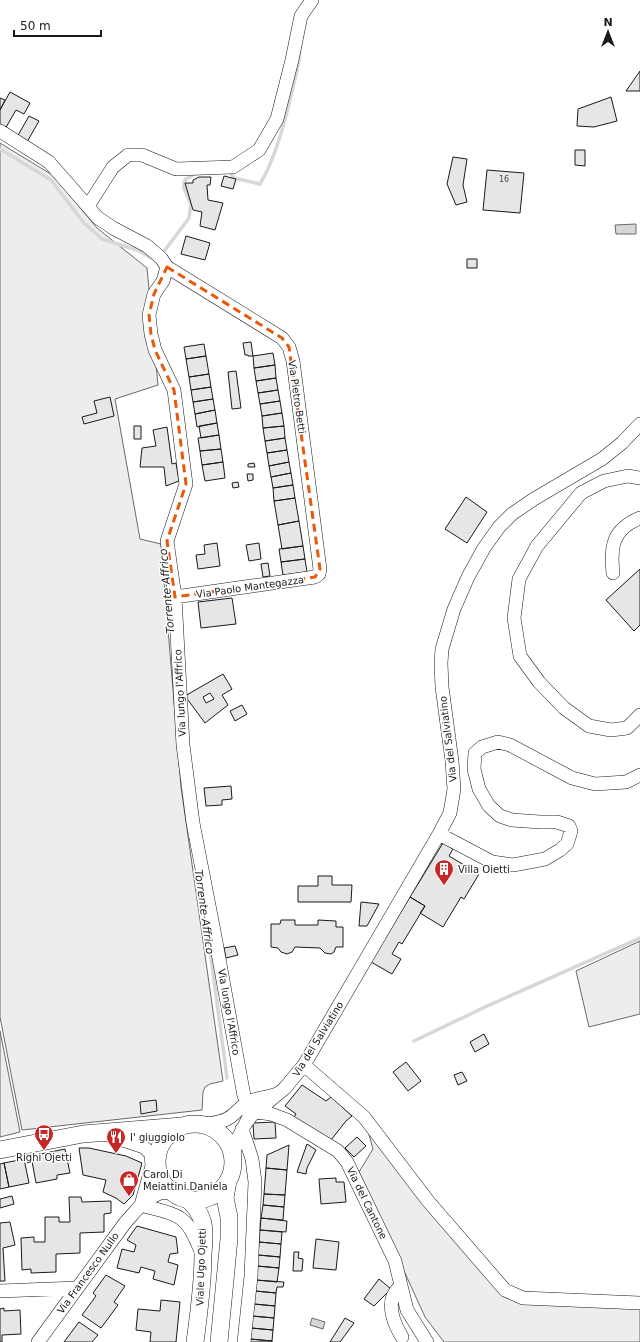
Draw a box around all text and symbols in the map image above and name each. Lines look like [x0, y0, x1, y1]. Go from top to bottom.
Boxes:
scale bar [14, 12, 101, 38]
north arrow [588, 12, 628, 52]
text: N [603, 16, 613, 29]
text: 50 m [20, 19, 51, 33]
house number: 16 [499, 175, 509, 184]
street label: Via Pietro Betti [286, 359, 308, 435]
water label: Torrente Affrico [157, 548, 177, 634]
street label: Via Paolo Mantegazza [195, 574, 305, 600]
street label: Via lungo l'Affrico [172, 649, 188, 737]
street label: Via del Salviatino [437, 695, 459, 783]
building icon: Villa Oietti [433, 858, 455, 886]
place label: Villa Oietti [458, 864, 510, 875]
water label: Torrente Affrico [192, 869, 216, 955]
street label: Via lungo l'Affrico [216, 968, 242, 1056]
street label: Via del Salviatino [290, 999, 346, 1079]
bus stop icon: Righi Ojetti [33, 1123, 55, 1151]
restaurant icon: I' giuggiolo [105, 1126, 127, 1154]
place label: I' giuggiolo [130, 1132, 185, 1143]
place label: Righi Ojetti [16, 1152, 72, 1163]
street label: Via del Cantone [345, 1165, 389, 1241]
shop icon: Carol Di Meiattini Daniela [118, 1169, 140, 1197]
place label: Carol Di Meiattini Daniela [143, 1169, 228, 1192]
street label: Viale Ugo Ojetti [194, 1228, 208, 1306]
street label: Via Francesco Nullo [55, 1230, 121, 1316]

